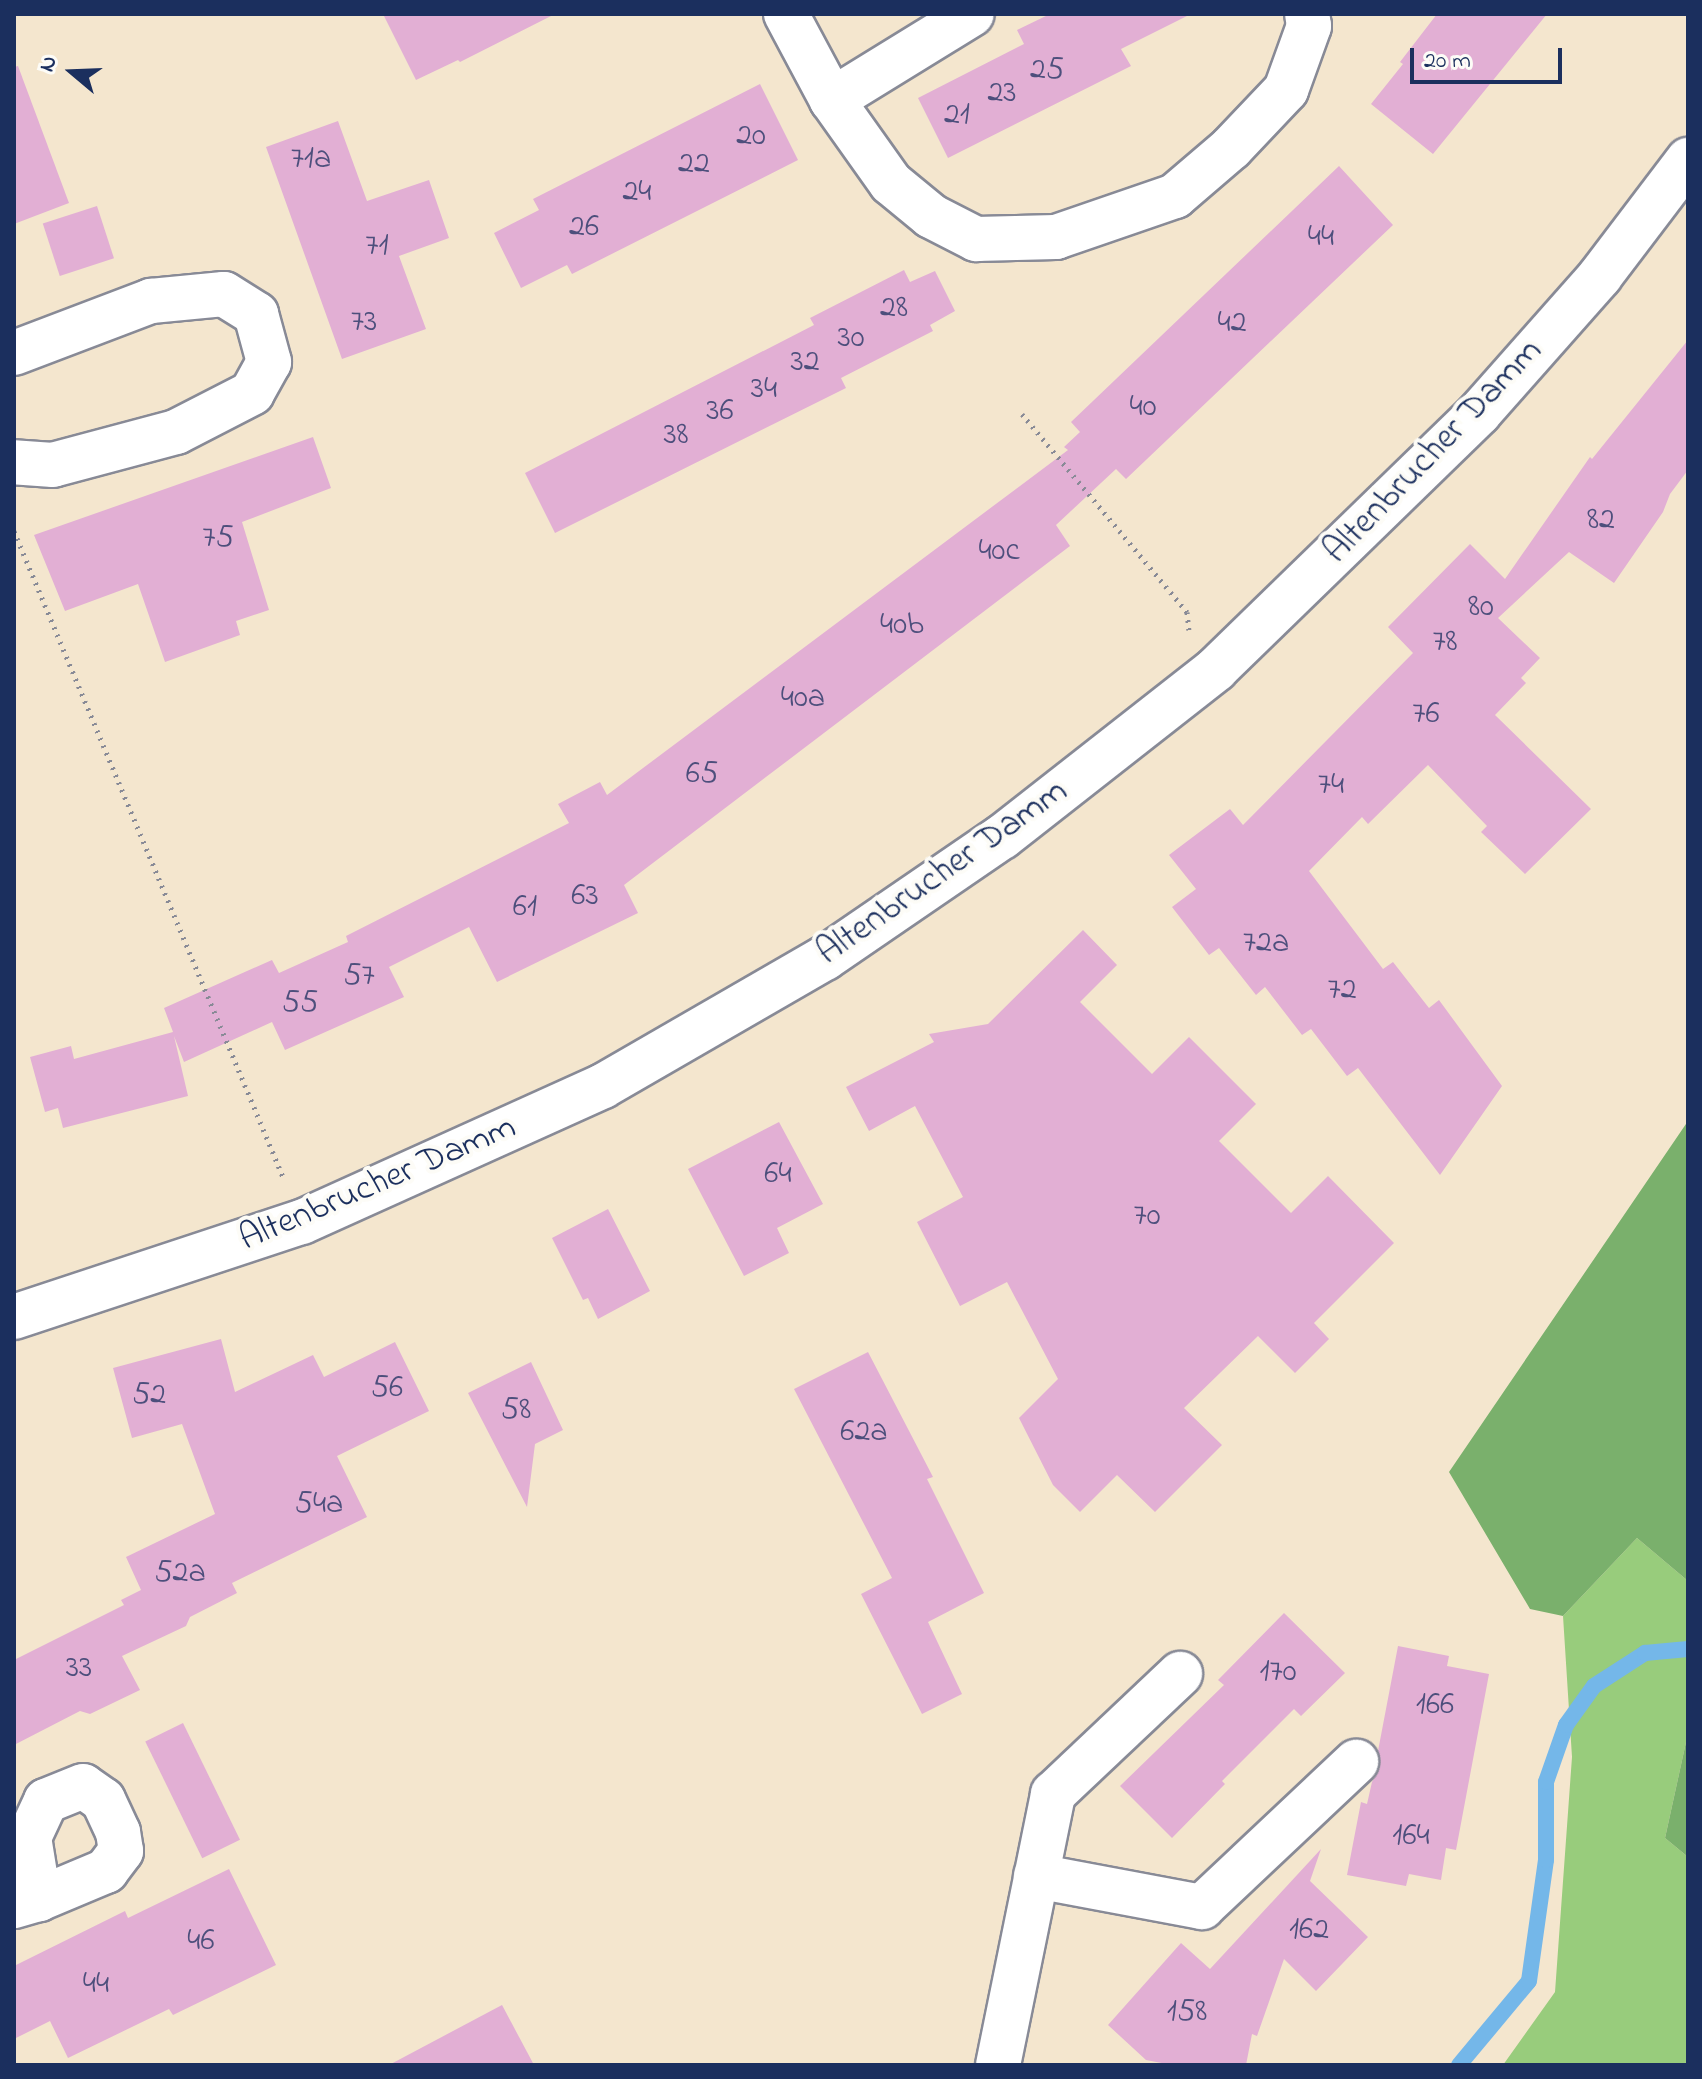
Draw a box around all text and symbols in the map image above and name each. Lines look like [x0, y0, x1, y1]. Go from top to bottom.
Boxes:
north arrow [32, 32, 112, 112]
scale bar [1414, 32, 1566, 82]
text: 20 m [1424, 44, 1471, 79]
text: N [32, 52, 67, 76]
house number: 25 [1030, 52, 1064, 90]
house number: 23 [987, 75, 1017, 113]
house number: 21 [944, 97, 970, 135]
house number: 20 [736, 118, 766, 156]
house number: 71a [291, 141, 331, 179]
house number: 22 [678, 146, 710, 184]
house number: 24 [622, 174, 652, 212]
house number: 26 [569, 209, 599, 247]
house number: 44 [1308, 219, 1334, 257]
house number: 71 [365, 228, 389, 266]
house number: 28 [880, 290, 908, 328]
house number: 73 [351, 304, 377, 342]
house number: 42 [1217, 305, 1247, 343]
house number: 30 [837, 320, 865, 358]
street label: Altenbrucher Damm [1316, 331, 1552, 573]
house number: 32 [790, 344, 820, 382]
house number: 34 [751, 371, 777, 409]
house number: 40 [1129, 389, 1157, 427]
house number: 36 [706, 393, 734, 431]
house number: 38 [663, 417, 689, 455]
house number: 82 [1587, 502, 1615, 540]
house number: 75 [202, 520, 234, 558]
house number: 40c [978, 533, 1020, 571]
house number: 80 [1468, 589, 1494, 627]
house number: 40b [880, 607, 924, 645]
house number: 78 [1432, 624, 1458, 662]
house number: 40a [781, 680, 825, 718]
house number: 76 [1412, 696, 1440, 734]
house number: 65 [686, 756, 718, 794]
house number: 74 [1318, 767, 1344, 805]
street label: Altenbrucher Damm [809, 770, 1077, 976]
house number: 63 [571, 878, 599, 916]
house number: 61 [513, 889, 537, 927]
house number: 72a [1243, 925, 1289, 963]
house number: 57 [343, 958, 375, 996]
house number: 72 [1327, 972, 1357, 1010]
house number: 55 [282, 985, 318, 1023]
street label: Altenbrucher Damm [233, 1106, 523, 1262]
house number: 64 [764, 1156, 792, 1194]
house number: 70 [1133, 1198, 1161, 1236]
house number: 56 [371, 1370, 403, 1408]
house number: 52 [132, 1377, 166, 1415]
house number: 58 [501, 1392, 531, 1430]
house number: 62a [840, 1414, 888, 1452]
house number: 54a [295, 1486, 343, 1524]
house number: 52a [154, 1555, 206, 1593]
house number: 33 [66, 1650, 92, 1688]
house number: 170 [1259, 1654, 1297, 1692]
house number: 166 [1416, 1687, 1454, 1725]
house number: 164 [1392, 1818, 1430, 1856]
house number: 162 [1289, 1912, 1329, 1950]
house number: 46 [187, 1923, 215, 1961]
house number: 44 [83, 1966, 109, 2004]
house number: 158 [1167, 1994, 1207, 2032]

